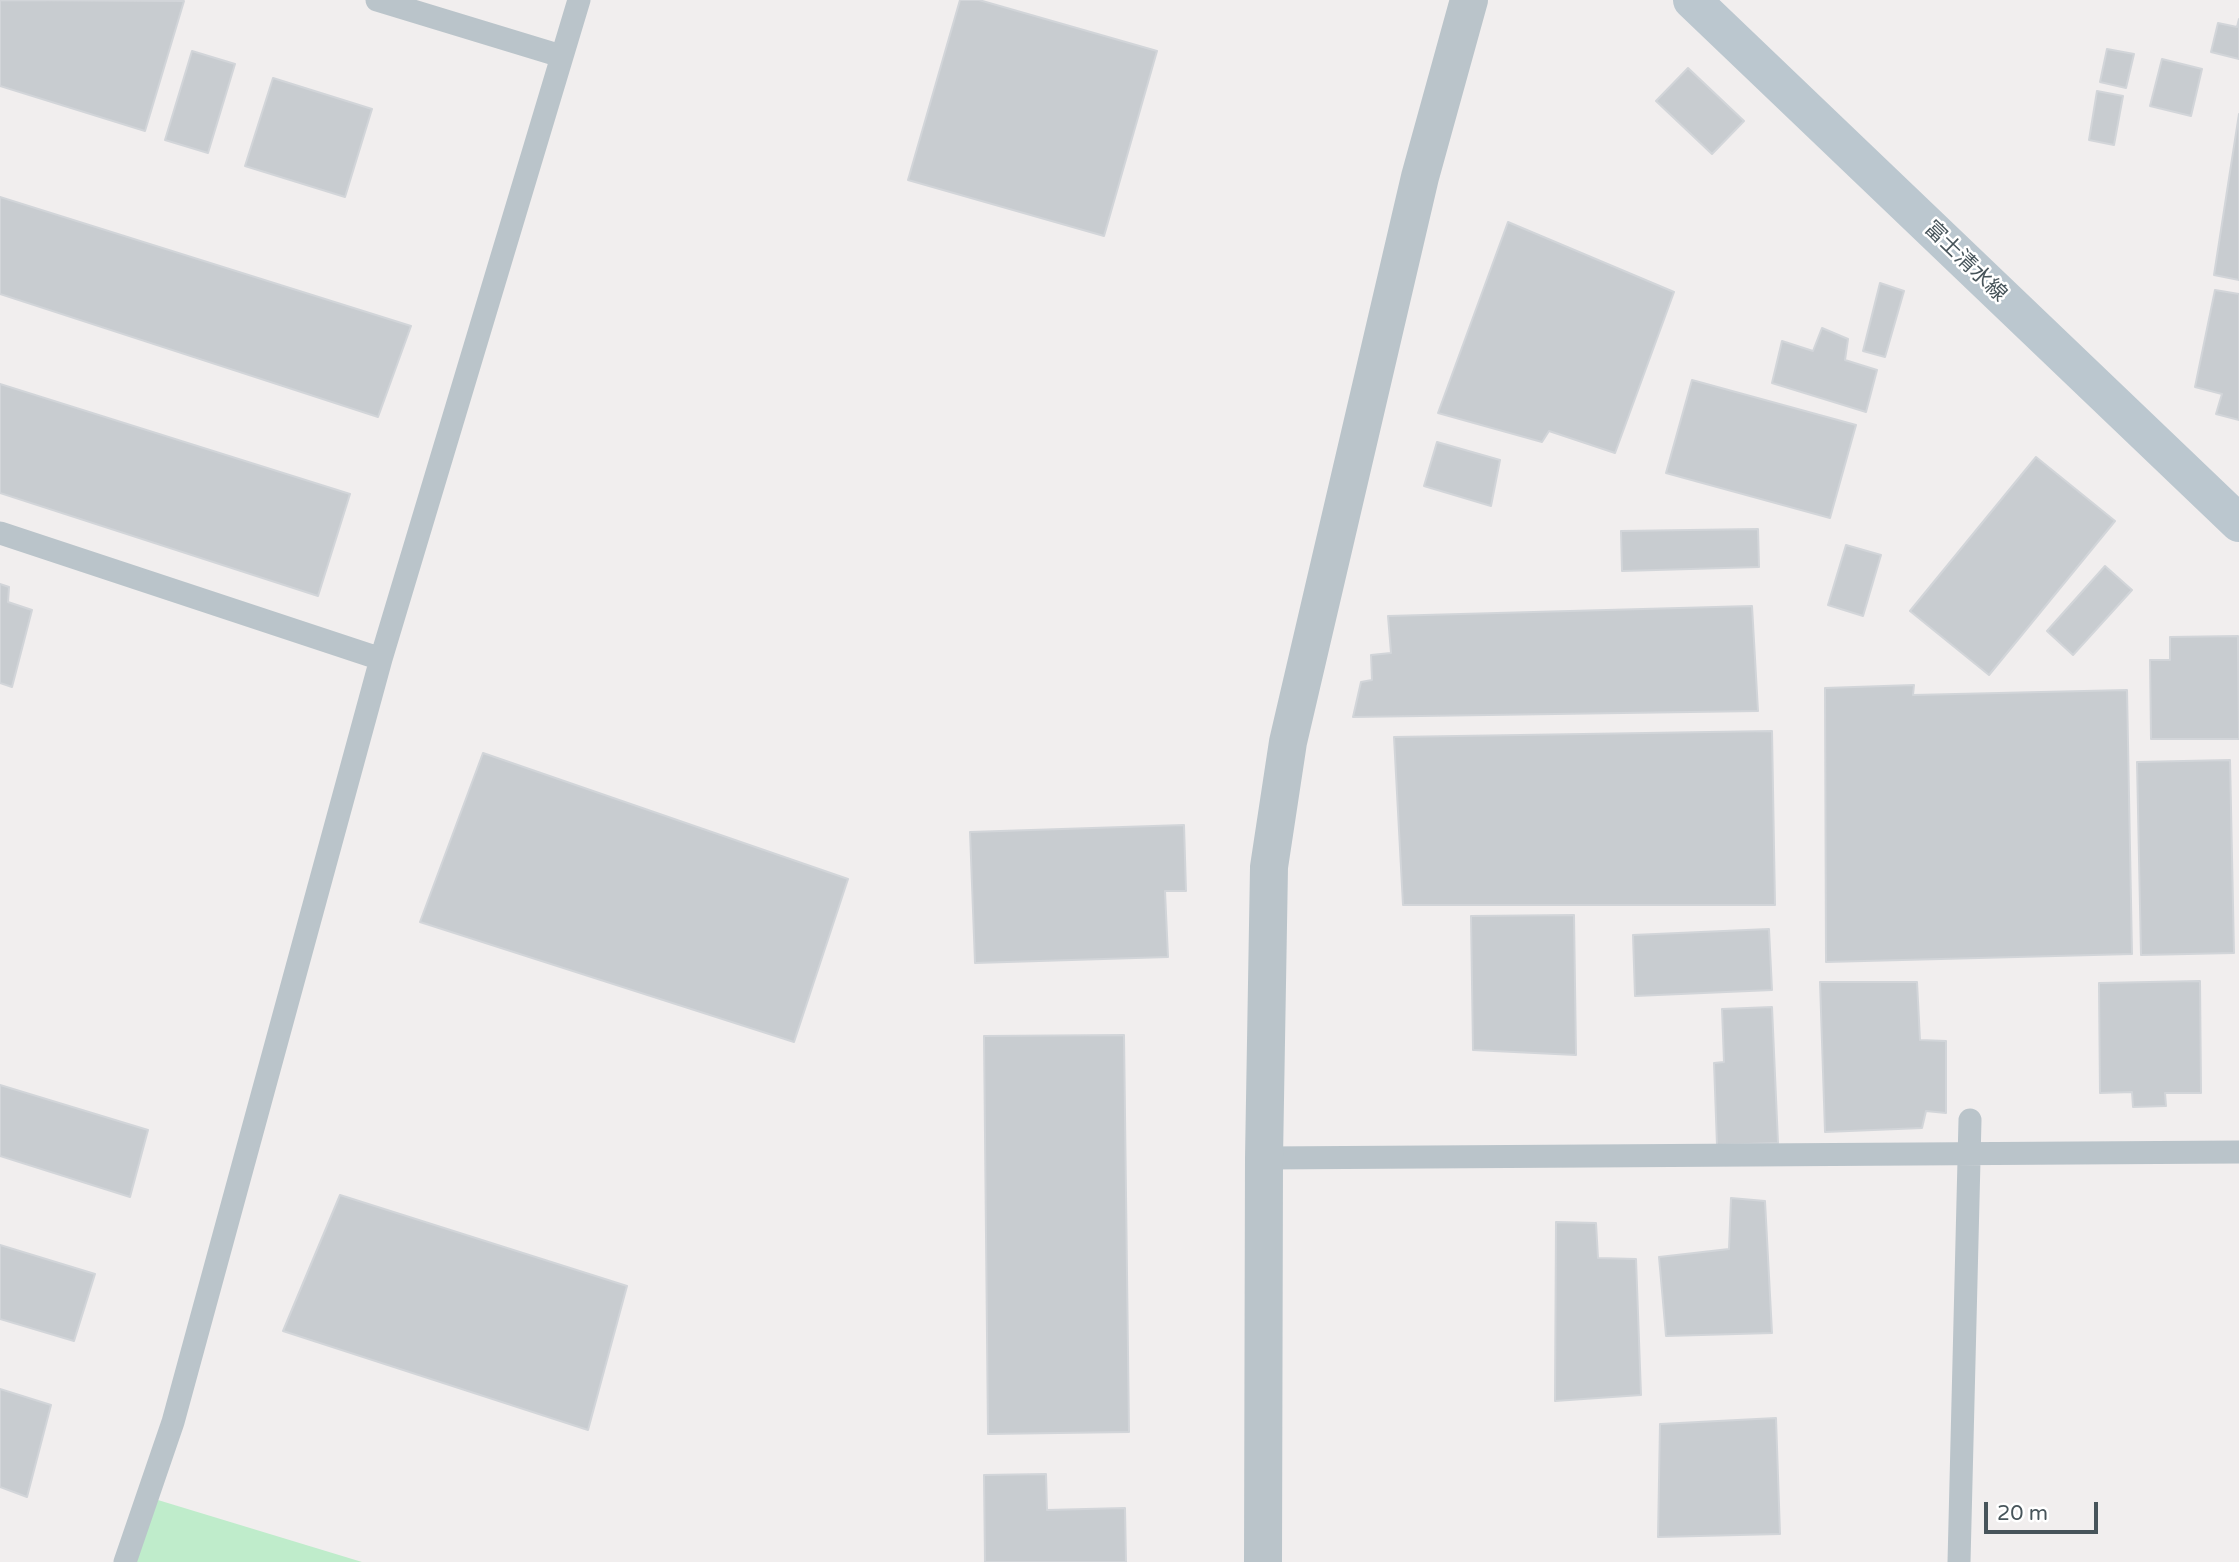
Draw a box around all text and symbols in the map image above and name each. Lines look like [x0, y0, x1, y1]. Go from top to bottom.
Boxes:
street label: 富士清水線 [1918, 216, 2012, 308]
scale bar [1987, 1488, 2101, 1532]
text: 20 m [1997, 1501, 2048, 1526]

